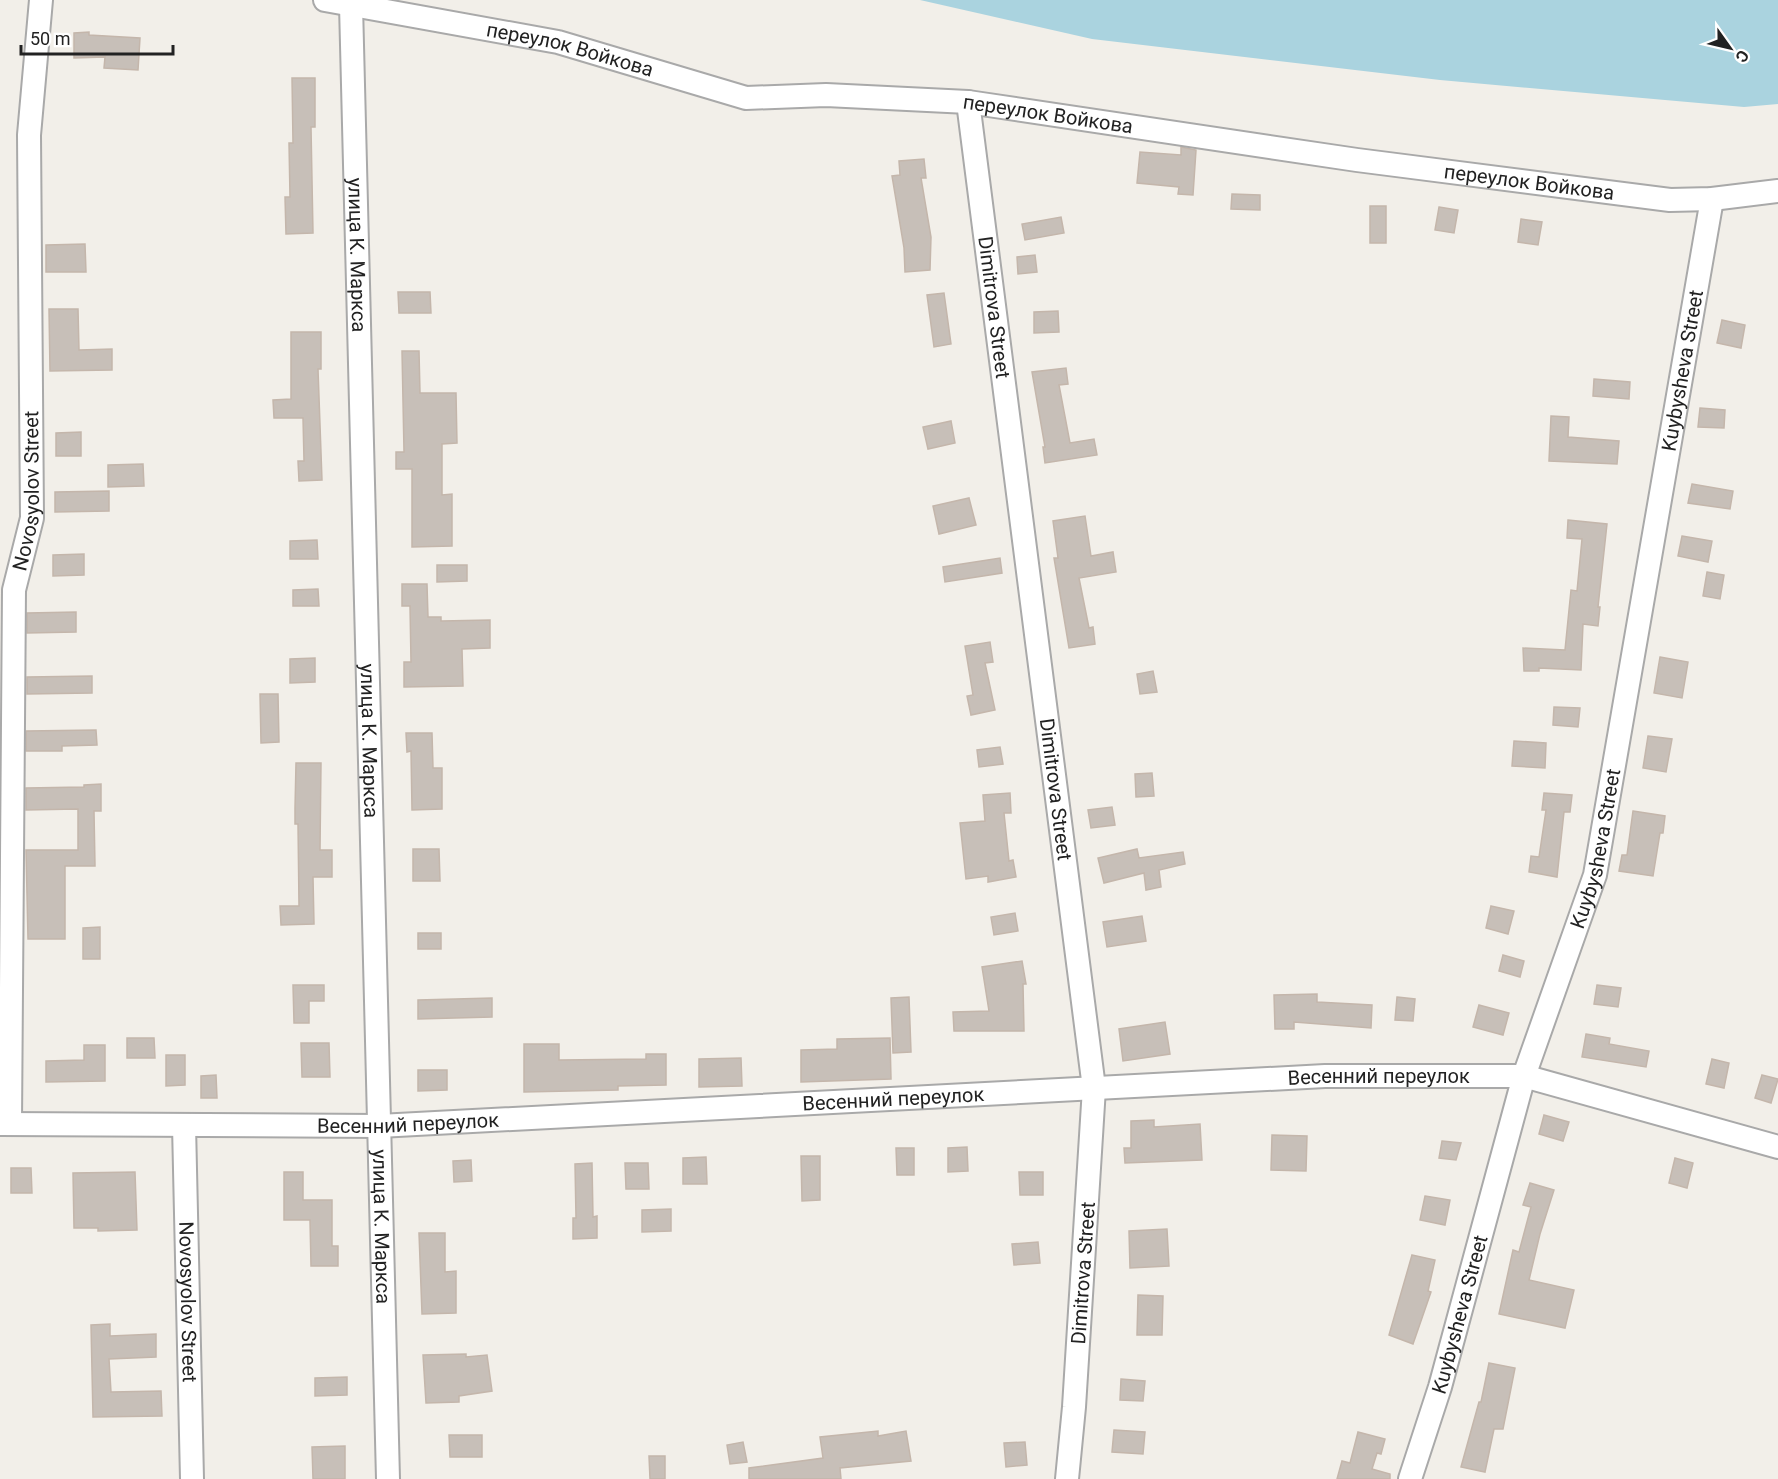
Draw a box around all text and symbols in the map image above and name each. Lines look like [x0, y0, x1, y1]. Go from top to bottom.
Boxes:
street label: переулок Войкова [485, 17, 656, 82]
scale bar [21, 18, 172, 56]
north arrow [1700, 18, 1760, 78]
text: 50 m [30, 28, 70, 49]
text: С [1731, 46, 1753, 66]
street label: переулок Войкова [961, 89, 1135, 138]
street label: переулок Войкова [1443, 159, 1616, 205]
street label: улица К. Маркса [343, 177, 371, 333]
street label: Dimitrova Street [973, 235, 1015, 380]
street label: Kuybysheva Street [1657, 288, 1708, 453]
street label: Novosyolov Street [7, 411, 44, 573]
street label: улица К. Маркса [356, 663, 383, 818]
street label: Dimitrova Street [1035, 717, 1077, 862]
street label: Kuybysheva Street [1565, 767, 1625, 932]
street label: Весенний переулок [1287, 1064, 1470, 1090]
street label: Весенний переулок [802, 1082, 985, 1116]
street label: Весенний переулок [317, 1108, 500, 1138]
street label: улица К. Маркса [368, 1149, 396, 1304]
street label: Dimitrova Street [1066, 1201, 1100, 1345]
street label: Novosyolov Street [174, 1221, 202, 1383]
street label: Kuybysheva Street [1427, 1232, 1493, 1397]

